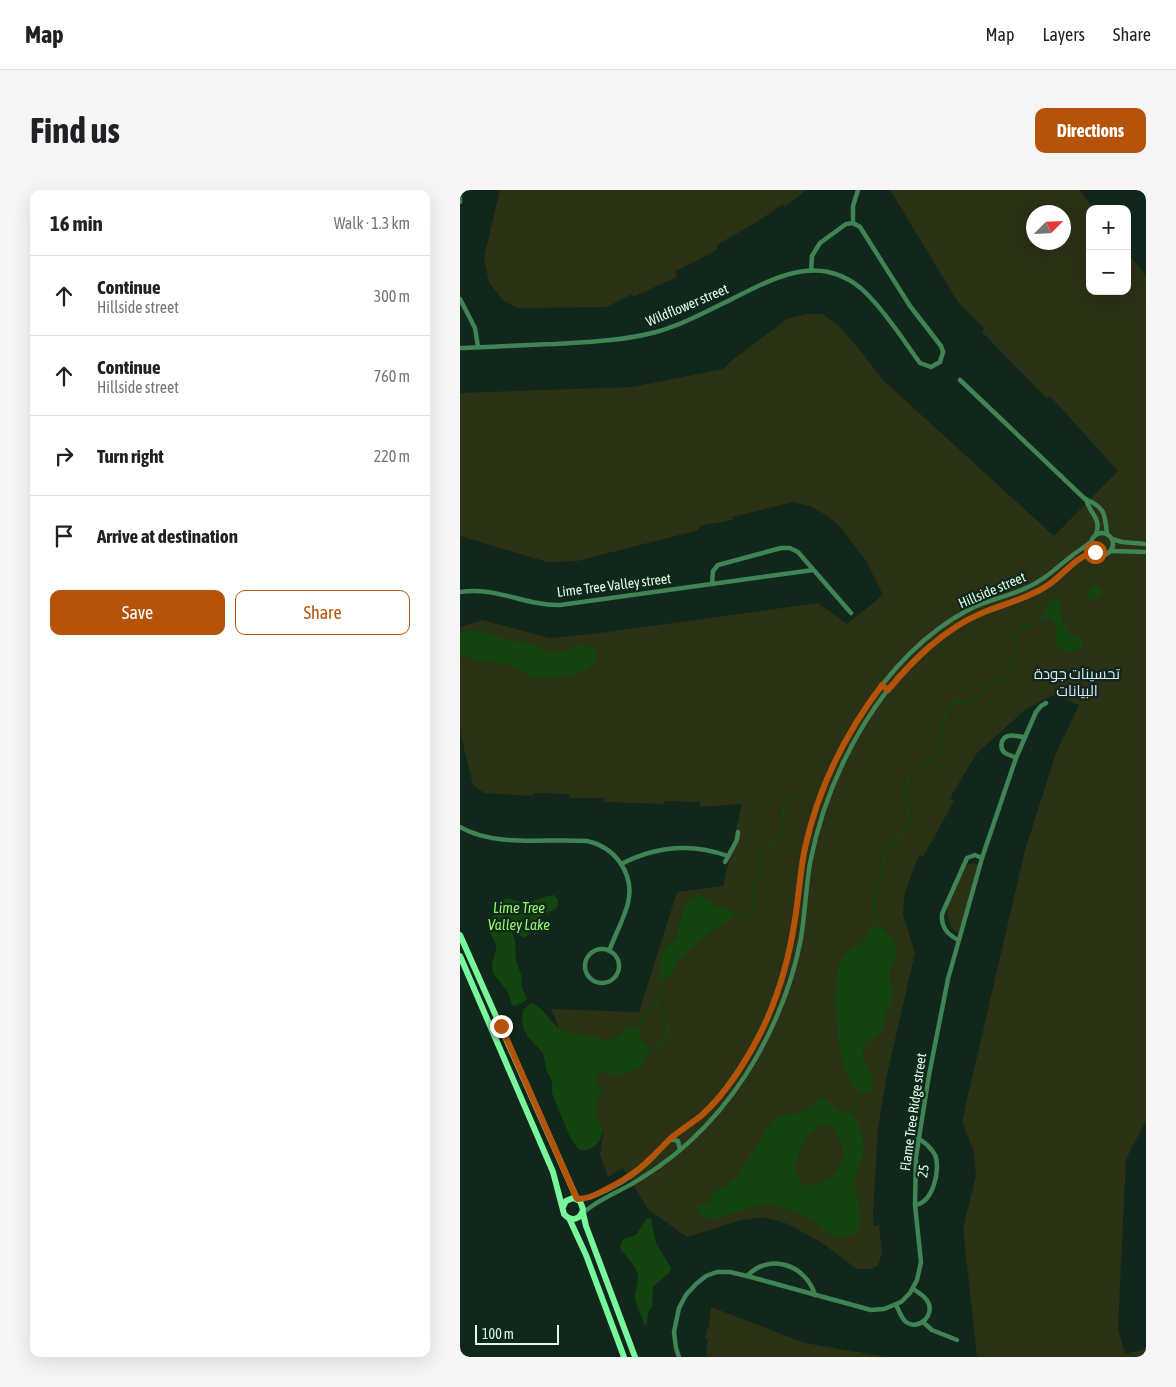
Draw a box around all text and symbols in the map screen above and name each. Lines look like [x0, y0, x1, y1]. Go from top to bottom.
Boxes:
text: Map [25, 21, 64, 48]
text: Map [985, 24, 1014, 45]
text: Layers [1042, 24, 1085, 45]
text: Share [1113, 24, 1151, 45]
button: Directions [1035, 108, 1146, 153]
text: Find us [30, 110, 120, 150]
north arrow [1026, 205, 1071, 250]
map controls [1086, 205, 1131, 295]
button: + [1086, 205, 1131, 250]
text: 16 min [50, 211, 103, 235]
text: Walk · 1.3 km [334, 214, 410, 232]
button: − [1086, 250, 1131, 295]
text: Continue [97, 276, 161, 298]
street label: Wildflower street [643, 280, 731, 330]
icon: ahead [50, 282, 78, 310]
text: 300 m [374, 287, 410, 305]
text: Hillside street [97, 298, 179, 316]
text: Continue [97, 356, 161, 378]
icon: ahead [50, 362, 78, 390]
text: 760 m [374, 367, 410, 385]
text: Hillside street [97, 378, 179, 396]
icon: right [50, 442, 78, 470]
text: Turn right [97, 445, 164, 467]
text: 220 m [374, 447, 410, 465]
icon: arrive [50, 522, 78, 550]
text: Arrive at destination [97, 525, 238, 547]
route start [1084, 541, 1107, 564]
street label: Hillside street [956, 569, 1028, 611]
street label: Lime Tree Valley street [556, 570, 672, 600]
button: Save [50, 590, 225, 635]
button: Share [235, 590, 410, 635]
district label: تحسينات جودة البيانات [1034, 665, 1120, 699]
water label: Lime Tree Valley Lake [488, 899, 550, 933]
route end [490, 1015, 513, 1038]
street label: Flame Tree Ridge street [897, 1052, 929, 1172]
street label: 25 [914, 1163, 932, 1179]
scale bar [475, 1322, 559, 1345]
text: 100 m [482, 1326, 514, 1342]

